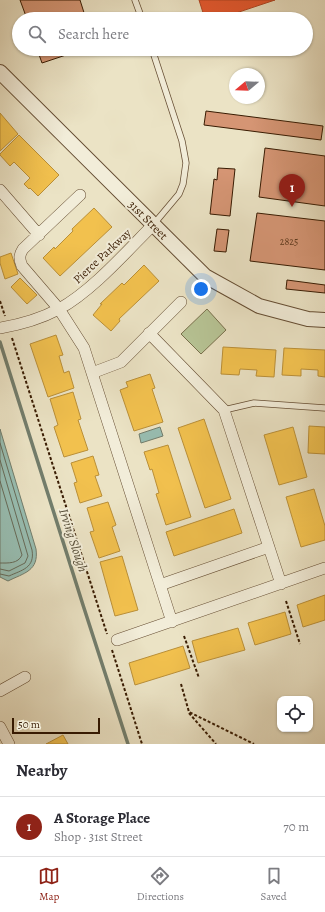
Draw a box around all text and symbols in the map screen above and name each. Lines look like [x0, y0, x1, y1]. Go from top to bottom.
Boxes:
search box [12, 12, 313, 56]
icon: search [26, 23, 48, 45]
text: Search here [58, 24, 129, 44]
north arrow [229, 68, 265, 104]
pin: 1 [279, 174, 305, 207]
street label: 31st Street [125, 197, 171, 243]
street label: Pierce Parkway [70, 225, 135, 287]
house number: 2825 [280, 235, 298, 248]
your location [191, 279, 211, 299]
water label: Irving Slough [55, 506, 92, 574]
map controls [277, 696, 313, 732]
button: locate [277, 696, 313, 732]
scale bar [12, 716, 100, 735]
text: 50 m [18, 717, 40, 732]
text: Nearby [16, 759, 67, 782]
text: A Storage Place [54, 808, 150, 828]
text: 1 [27, 818, 31, 835]
text: 70 m [283, 818, 309, 835]
text: Shop · 31st Street [54, 828, 143, 845]
tab: Map [38, 865, 60, 904]
tab: Directions [137, 865, 184, 904]
tab: Saved [261, 865, 287, 904]

